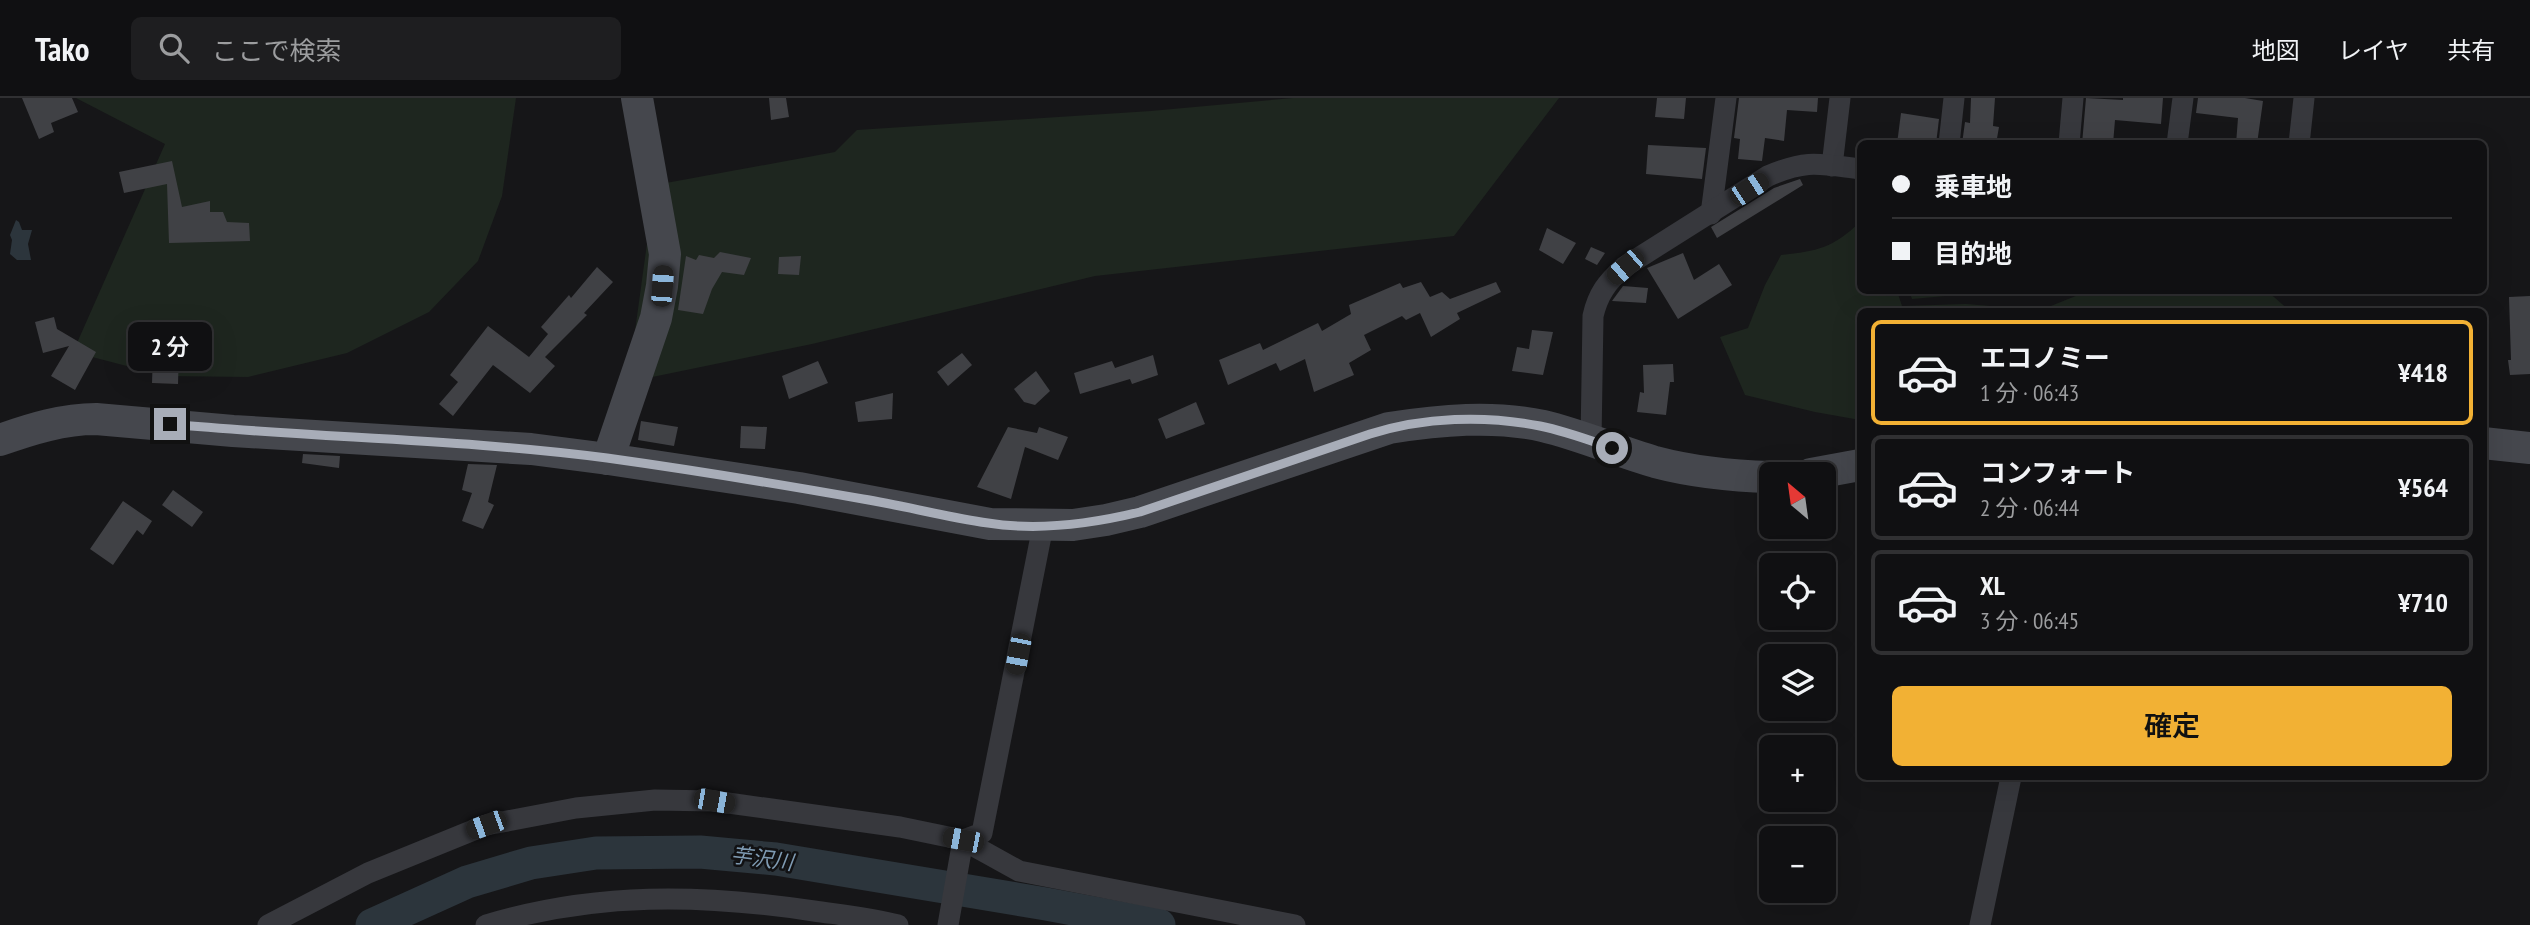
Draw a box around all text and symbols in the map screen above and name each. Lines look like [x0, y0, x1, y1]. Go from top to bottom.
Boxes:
search box [131, 17, 621, 80]
text: Tako [35, 27, 89, 70]
icon: search [155, 29, 193, 67]
text: ここで検索 [211, 34, 341, 67]
text: 地図 [2252, 35, 2300, 66]
text: レイヤ [2338, 35, 2409, 66]
text: 共有 [2447, 35, 2495, 66]
car [1726, 169, 1773, 209]
text: 乗車地 [1934, 170, 2012, 203]
text: 目的地 [1934, 237, 2012, 270]
car [1603, 245, 1648, 289]
car [651, 264, 674, 308]
callout: 2 分 [128, 322, 212, 372]
text: 2 分 [151, 332, 189, 361]
icon: car [1896, 341, 1959, 404]
text: エコノミー [1980, 341, 2110, 374]
text: ¥418 [2398, 356, 2448, 389]
text: 1 分 · 06:43 [1980, 378, 2079, 407]
route end [154, 408, 186, 440]
route start [1596, 432, 1628, 464]
icon: car [1896, 456, 1959, 519]
text: コンフォート [1980, 456, 2135, 489]
north arrow [1759, 462, 1836, 539]
map controls [1759, 462, 1836, 903]
text: ¥564 [2398, 471, 2448, 504]
text: 2 分 · 06:44 [1980, 493, 2079, 522]
button: locate [1759, 553, 1836, 630]
text: XL [1980, 569, 2005, 602]
icon: car [1896, 571, 1959, 634]
text: ¥710 [2398, 586, 2448, 619]
text: 3 分 · 06:45 [1980, 606, 2079, 635]
car [1004, 631, 1033, 677]
button: layers [1759, 644, 1836, 721]
button: 確定 [1892, 686, 2452, 766]
button: + [1759, 735, 1836, 812]
car [692, 787, 737, 815]
car [463, 808, 510, 842]
car [941, 826, 986, 854]
button: − [1759, 826, 1836, 903]
water label: 芋沢川 [729, 841, 797, 876]

